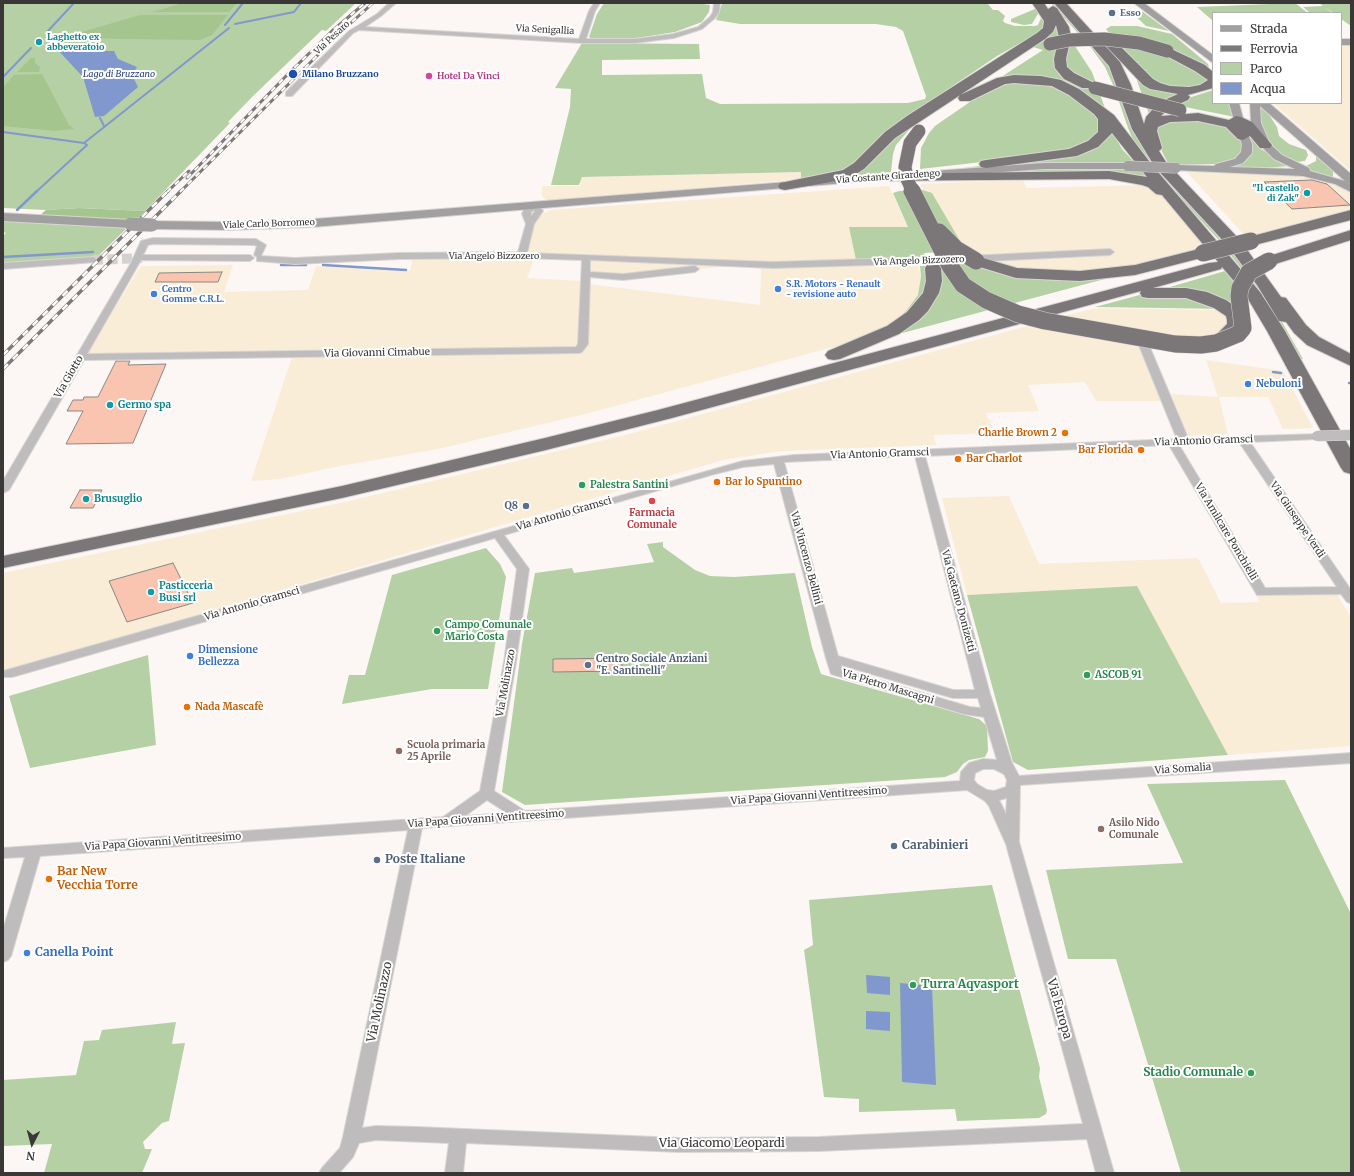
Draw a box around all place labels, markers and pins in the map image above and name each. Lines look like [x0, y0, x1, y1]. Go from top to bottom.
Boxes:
marker: Esso [1107, 8, 1117, 18]
place label: Esso [1120, 8, 1141, 18]
place label: Laghetto ex abbeveratoio [47, 32, 104, 53]
marker: Laghetto ex abbeveratoio [34, 37, 44, 47]
marker: Milano Bruzzano [287, 68, 299, 80]
place label: Milano Bruzzano [302, 69, 379, 79]
marker: Hotel Da Vinci [424, 71, 434, 81]
place label: Hotel Da Vinci [437, 71, 500, 81]
place label: "Il castello di Zak" [1252, 183, 1299, 204]
marker: "Il castello di Zak" [1302, 188, 1312, 198]
place label: S.R. Motors - Renault - revisione auto [786, 279, 881, 300]
place label: Centro Gomme C.R.L. [162, 284, 224, 305]
marker: S.R. Motors - Renault - revisione auto [773, 284, 783, 294]
marker: Centro Gomme C.R.L. [149, 289, 159, 299]
place label: Nebuloni [1256, 378, 1301, 390]
marker: Nebuloni [1243, 379, 1253, 389]
place label: Germo spa [118, 399, 171, 411]
marker: Germo spa [105, 400, 115, 410]
place label: Charlie Brown 2 [978, 427, 1057, 439]
marker: Charlie Brown 2 [1060, 428, 1070, 438]
place label: Bar Florida [1078, 444, 1133, 456]
marker: Bar Florida [1136, 445, 1146, 455]
place label: Bar Charlot [966, 453, 1022, 465]
marker: Bar Charlot [953, 454, 963, 464]
place label: Bar lo Spuntino [725, 476, 802, 488]
marker: Bar lo Spuntino [712, 477, 722, 487]
place label: Palestra Santini [590, 479, 669, 491]
marker: Palestra Santini [577, 480, 587, 490]
place label: Brusuglio [94, 493, 142, 505]
marker: Brusuglio [81, 494, 91, 504]
marker: Farmacia Comunale [647, 496, 657, 506]
place label: Q8 [504, 500, 518, 512]
marker: Q8 [521, 501, 531, 511]
place label: Farmacia Comunale [627, 507, 677, 530]
place label: Pasticceria Busi srl [159, 580, 213, 604]
marker: Pasticceria Busi srl [146, 587, 156, 597]
place label: Campo Comunale Mario Costa [445, 619, 532, 642]
marker: Campo Comunale Mario Costa [432, 626, 442, 636]
place label: Dimensione Bellezza [198, 644, 258, 668]
marker: Dimensione Bellezza [185, 651, 195, 661]
place label: Centro Sociale Anziani "E. Santinelli" [596, 653, 708, 676]
marker: Centro Sociale Anziani "E. Santinelli" [583, 660, 593, 670]
place label: ASCOB 91 [1095, 669, 1142, 681]
marker: ASCOB 91 [1082, 670, 1092, 680]
place label: Nada Mascafè [195, 701, 263, 713]
marker: Nada Mascafè [182, 702, 192, 712]
place label: Scuola primaria 25 Aprile [407, 739, 485, 762]
marker: Scuola primaria 25 Aprile [394, 746, 404, 756]
place label: Asilo Nido Comunale [1109, 817, 1159, 840]
marker: Asilo Nido Comunale [1096, 824, 1106, 834]
place label: Carabinieri [902, 839, 968, 853]
marker: Carabinieri [889, 841, 899, 851]
place label: Poste Italiane [385, 853, 465, 867]
marker: Poste Italiane [372, 855, 382, 865]
place label: Bar New Vecchia Torre [57, 865, 138, 893]
marker: Bar New Vecchia Torre [44, 874, 54, 884]
place label: Canella Point [35, 946, 113, 960]
marker: Canella Point [22, 948, 32, 958]
place label: Turra Aqvasport [921, 978, 1019, 992]
marker: Turra Aqvasport [908, 980, 918, 990]
place label: Stadio Comunale [1143, 1066, 1243, 1080]
marker: Stadio Comunale [1246, 1068, 1256, 1078]

